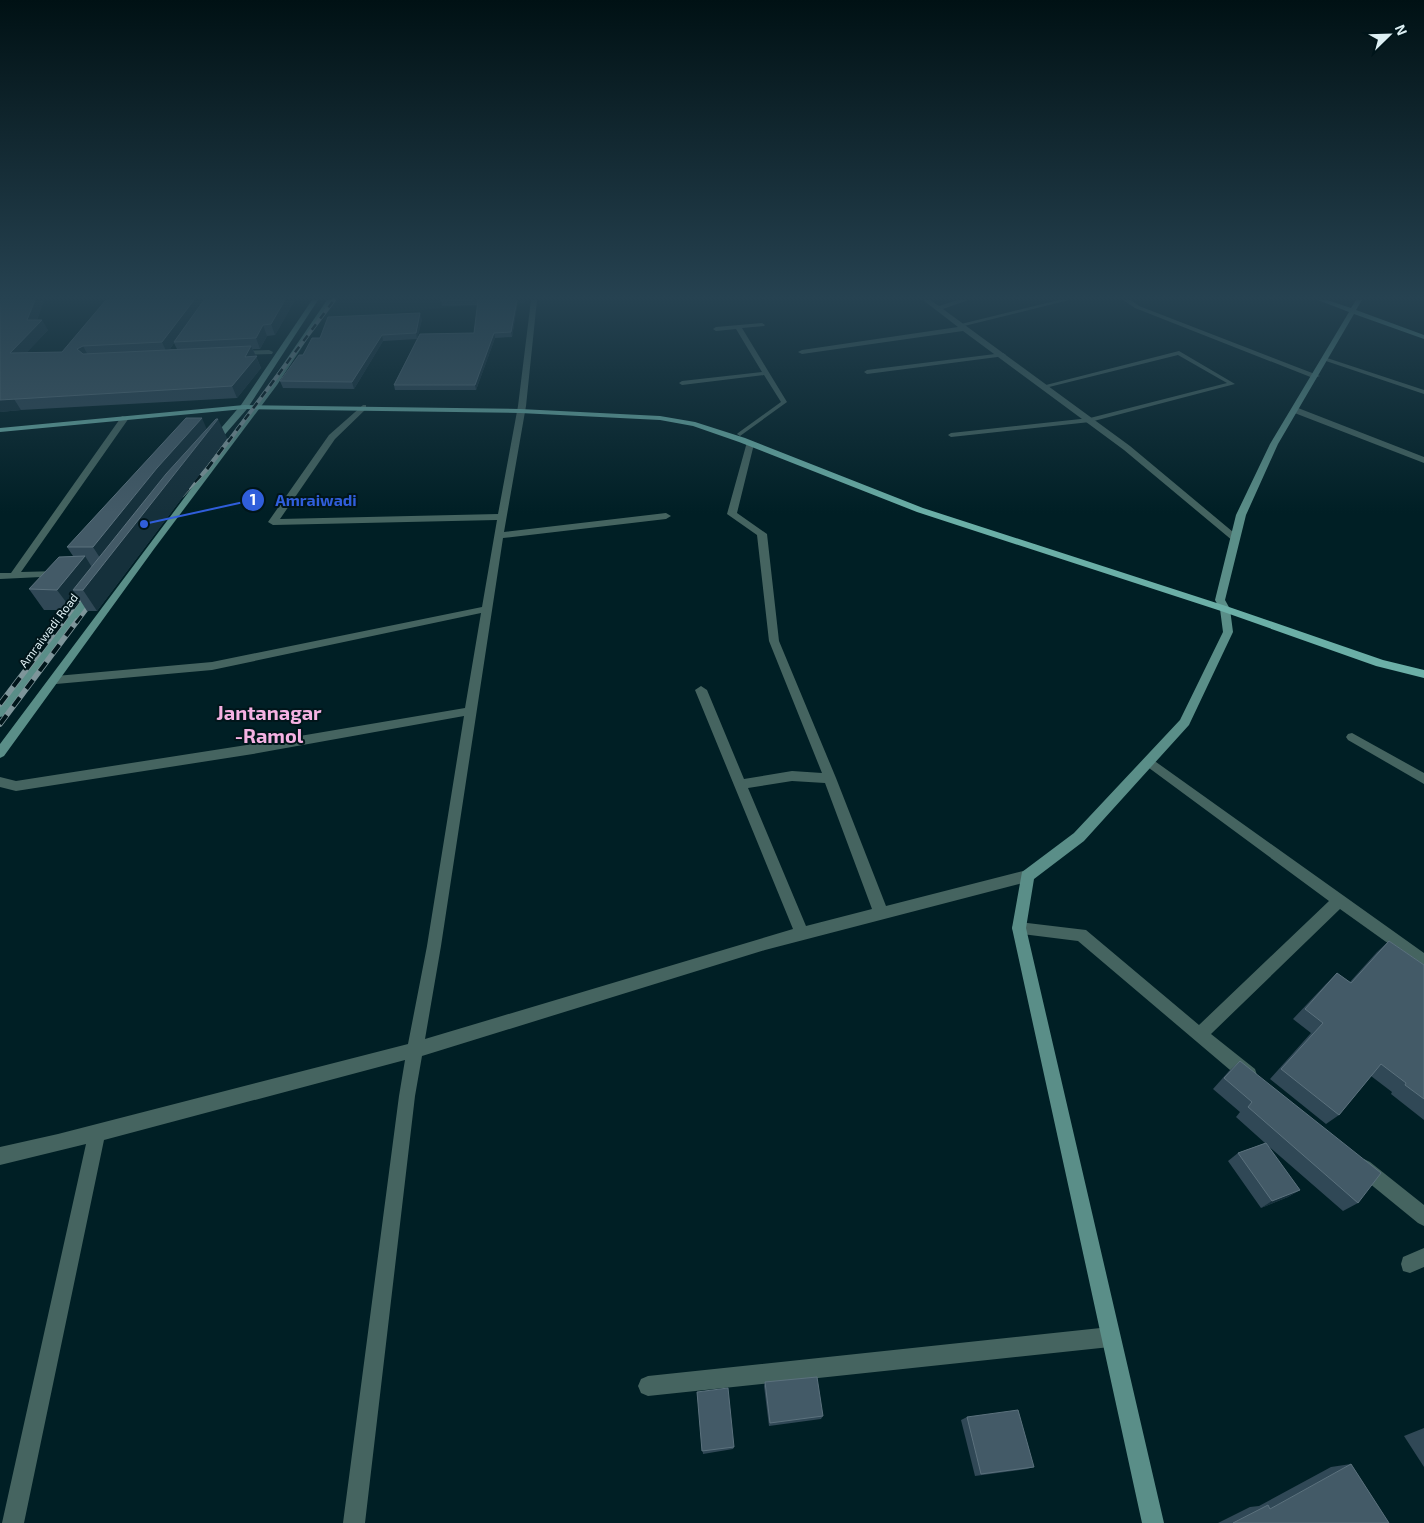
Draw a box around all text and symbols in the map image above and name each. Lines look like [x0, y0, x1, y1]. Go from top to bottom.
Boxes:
north arrow [1364, 10, 1414, 60]
text: N [1392, 22, 1411, 38]
callout: Amraiwadi [240, 485, 367, 516]
text: 1 [250, 490, 256, 508]
text: Amraiwadi [275, 490, 357, 509]
street label: Amraiwadi Road [16, 590, 80, 670]
district label: Jantanagar -Ramol [216, 700, 322, 747]

